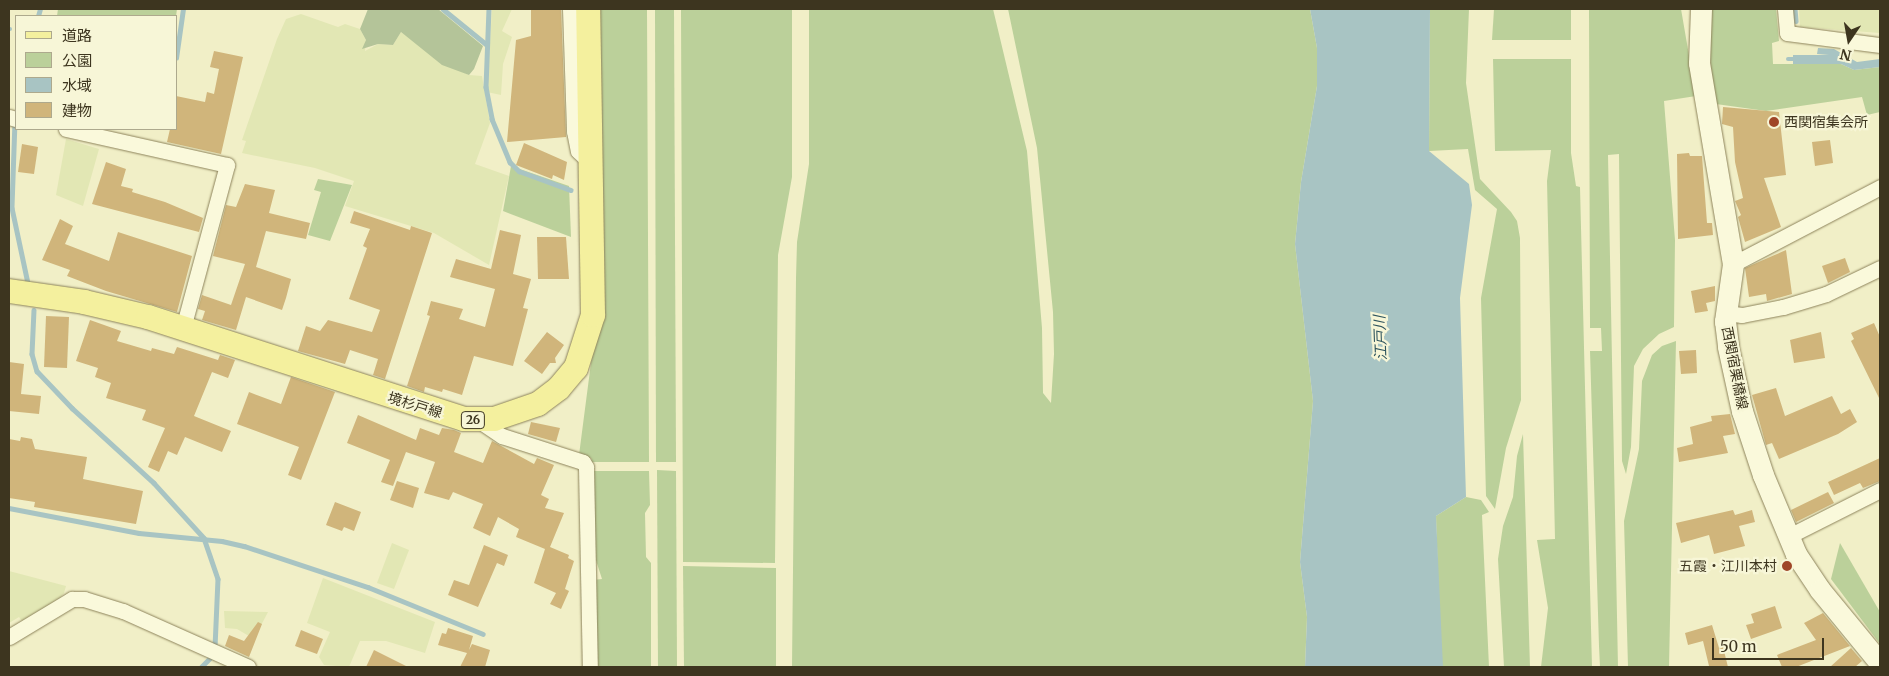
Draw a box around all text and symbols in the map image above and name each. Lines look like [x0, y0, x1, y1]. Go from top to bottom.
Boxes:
legend [15, 15, 178, 130]
north arrow [1824, 15, 1874, 65]
text: 道路 [62, 26, 92, 45]
text: N [1839, 45, 1853, 65]
text: 公園 [62, 51, 92, 70]
text: 水域 [62, 76, 92, 95]
text: 建物 [62, 101, 92, 120]
place label: 西関宿集会所 [1784, 114, 1868, 130]
marker: 西関宿集会所 [1768, 116, 1780, 128]
water label: 江戸川 [1370, 315, 1390, 361]
street label: 西関宿栗橋線 [1719, 325, 1751, 411]
street label: 境杉戸線 [386, 389, 444, 421]
road number: 26 [460, 410, 486, 430]
place label: 五霞・江川本村 [1679, 558, 1777, 574]
marker: 五霞・江川本村 [1781, 560, 1793, 572]
scale bar [1714, 628, 1826, 660]
text: 50 m [1720, 637, 1757, 656]

